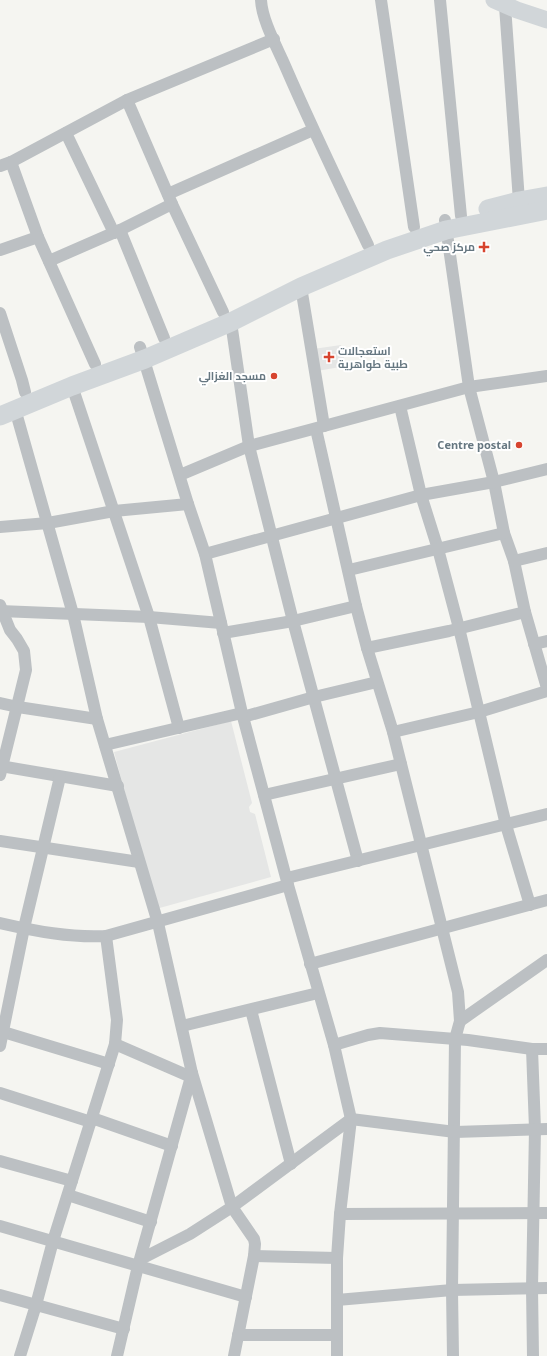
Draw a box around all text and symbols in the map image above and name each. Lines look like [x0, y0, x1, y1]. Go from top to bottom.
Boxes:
place label: مركز صحي [423, 239, 475, 257]
marker: مركز صحي [478, 241, 490, 253]
place label: استعجالات طبية طواهرية [338, 343, 408, 372]
marker: استعجالات طبية طواهرية [323, 351, 335, 363]
place label: مسجد الغزالي [199, 368, 266, 386]
marker: مسجد الغزالي [269, 371, 279, 381]
place label: Centre postal [437, 437, 511, 452]
marker: Centre postal [514, 440, 524, 450]

